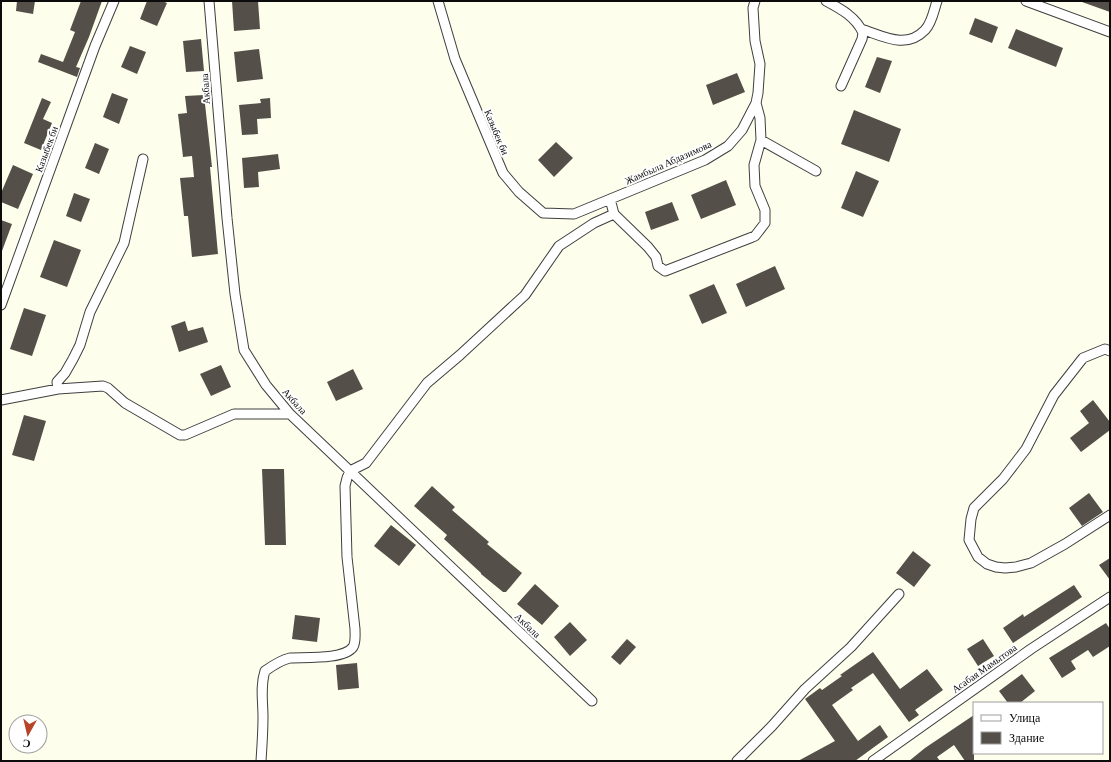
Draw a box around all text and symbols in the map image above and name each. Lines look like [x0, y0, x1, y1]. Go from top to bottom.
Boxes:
street label: Акбала [199, 73, 212, 105]
street label: Казыбек би [482, 108, 511, 157]
street label: Казыбек би [33, 124, 60, 174]
street label: Жамбыла Абдазимова [623, 138, 714, 186]
street label: Акбала [280, 386, 309, 417]
street label: Акбала [513, 611, 543, 640]
street label: Асабая Мамытова [950, 642, 1019, 695]
legend [973, 702, 1103, 754]
text: Улица [1009, 711, 1041, 725]
north arrow [8, 714, 48, 754]
text: Здание [1009, 731, 1044, 745]
text: С [22, 737, 31, 750]

